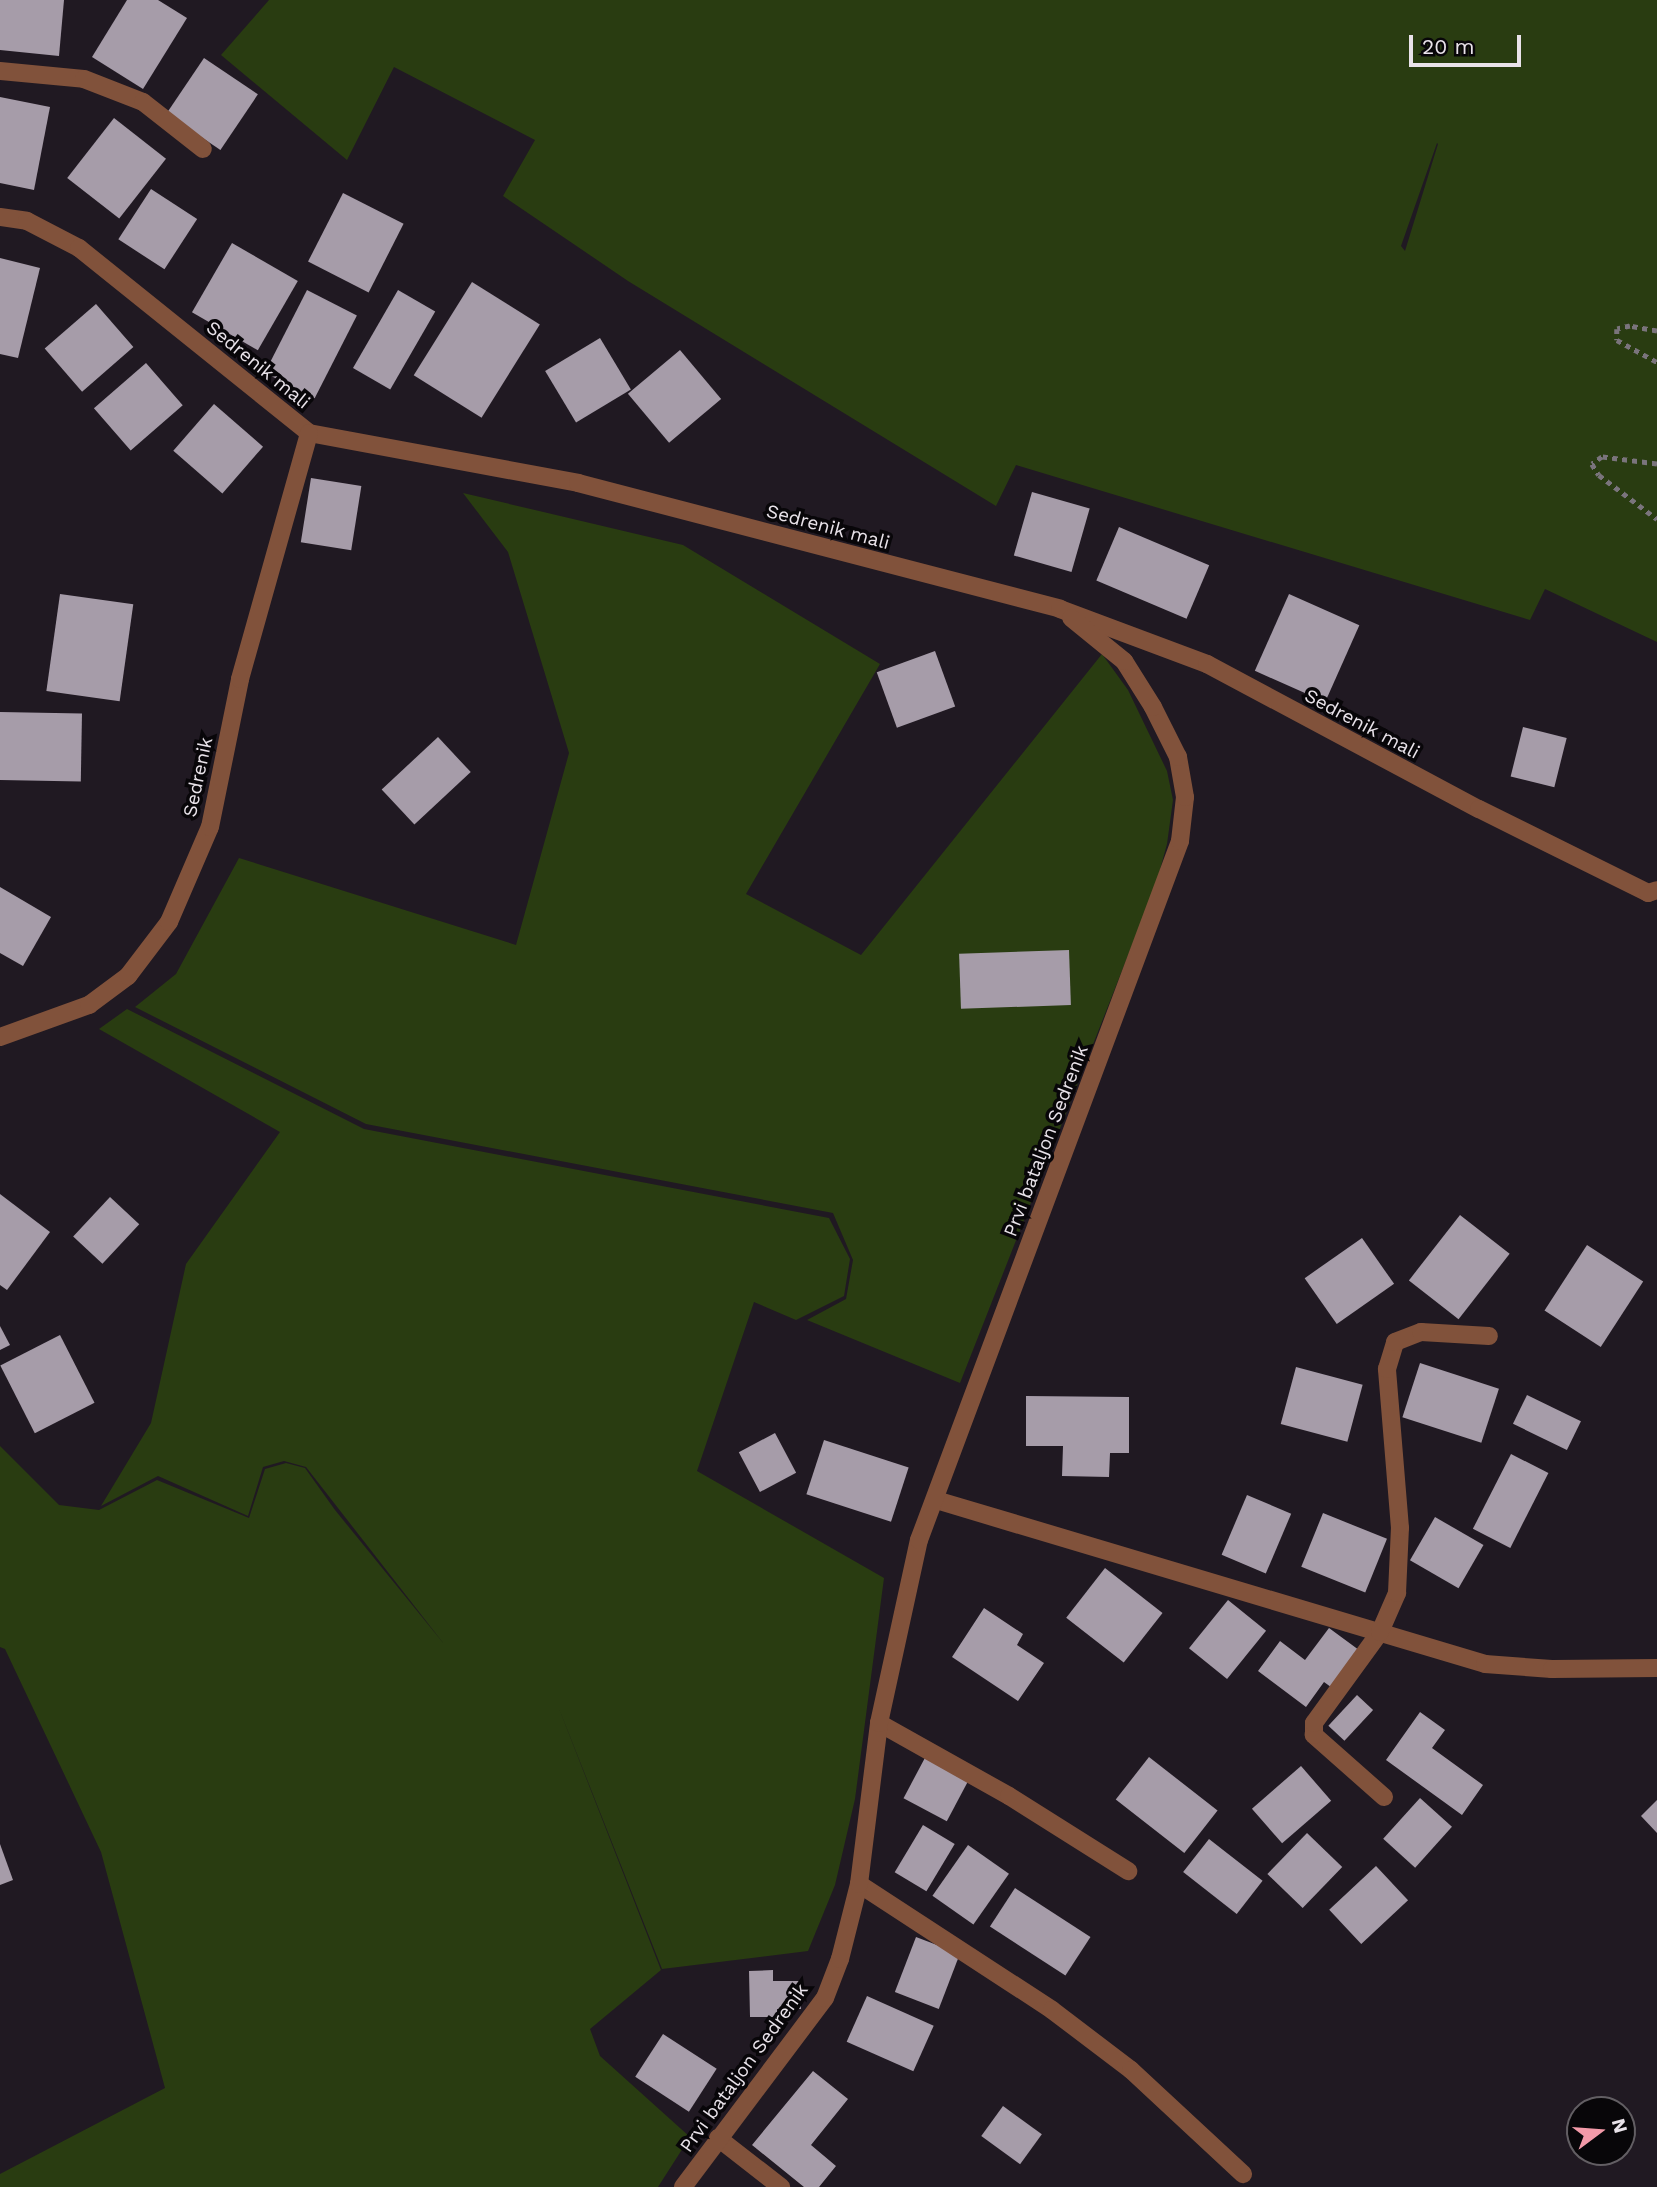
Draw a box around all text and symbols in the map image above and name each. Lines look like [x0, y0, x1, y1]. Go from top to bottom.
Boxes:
scale bar [1412, 21, 1524, 65]
text: 20 m [1422, 34, 1474, 59]
street label: Sedrenik mali [201, 316, 315, 414]
street label: Sedrenik mali [764, 500, 892, 554]
street label: Sedrenik mali [1300, 684, 1424, 764]
street label: Sedrenik [178, 735, 218, 819]
street label: Prvi bataljon Sedrenik [999, 1042, 1093, 1240]
street label: Prvi bataljon Sedrenik [675, 1979, 813, 2157]
north arrow [1566, 2096, 1636, 2166]
text: N [1607, 2116, 1633, 2136]

